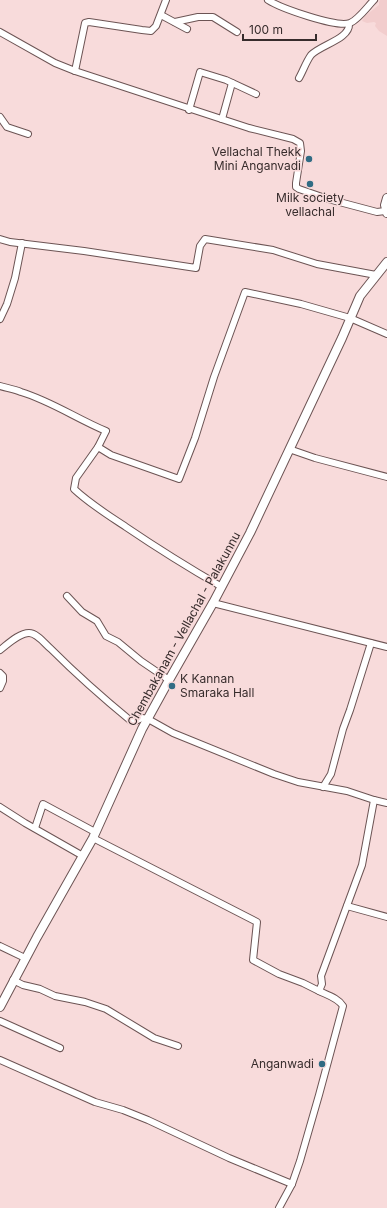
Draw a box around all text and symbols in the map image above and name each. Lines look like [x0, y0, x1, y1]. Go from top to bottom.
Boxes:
scale bar [243, 16, 316, 42]
text: 100 m [249, 22, 283, 37]
place label: Vellachal Thekk Mini Anganvadi [212, 144, 301, 173]
marker: Vellachal Thekk Mini Anganvadi [304, 154, 314, 164]
marker: Milk society vellachal [305, 179, 315, 189]
place label: Milk society vellachal [276, 190, 344, 219]
street label: Chembakanam - Vellachal - Palakunnu [124, 529, 243, 728]
place label: K Kannan Smaraka Hall [180, 671, 254, 700]
marker: K Kannan Smaraka Hall [167, 681, 177, 691]
place label: Anganwadi [251, 1056, 314, 1071]
marker: Anganwadi [317, 1059, 327, 1069]

